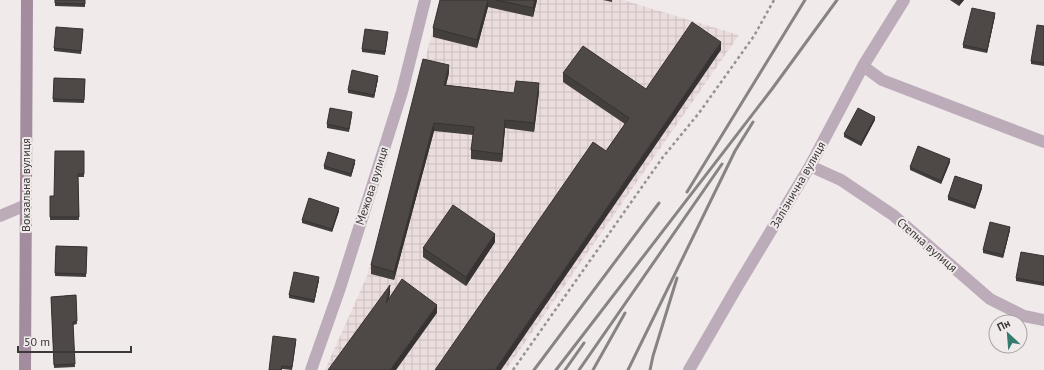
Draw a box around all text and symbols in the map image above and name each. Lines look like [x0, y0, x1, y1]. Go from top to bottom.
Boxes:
street label: Вокзальна вулиця [18, 138, 33, 232]
street label: Залізнична вулиця [767, 139, 829, 231]
street label: Межова вулиця [352, 145, 391, 227]
street label: Степна вулиця [894, 214, 961, 275]
north arrow [988, 314, 1028, 354]
text: Пн [995, 316, 1013, 334]
scale bar [18, 328, 131, 354]
text: 50 m [24, 334, 50, 349]

